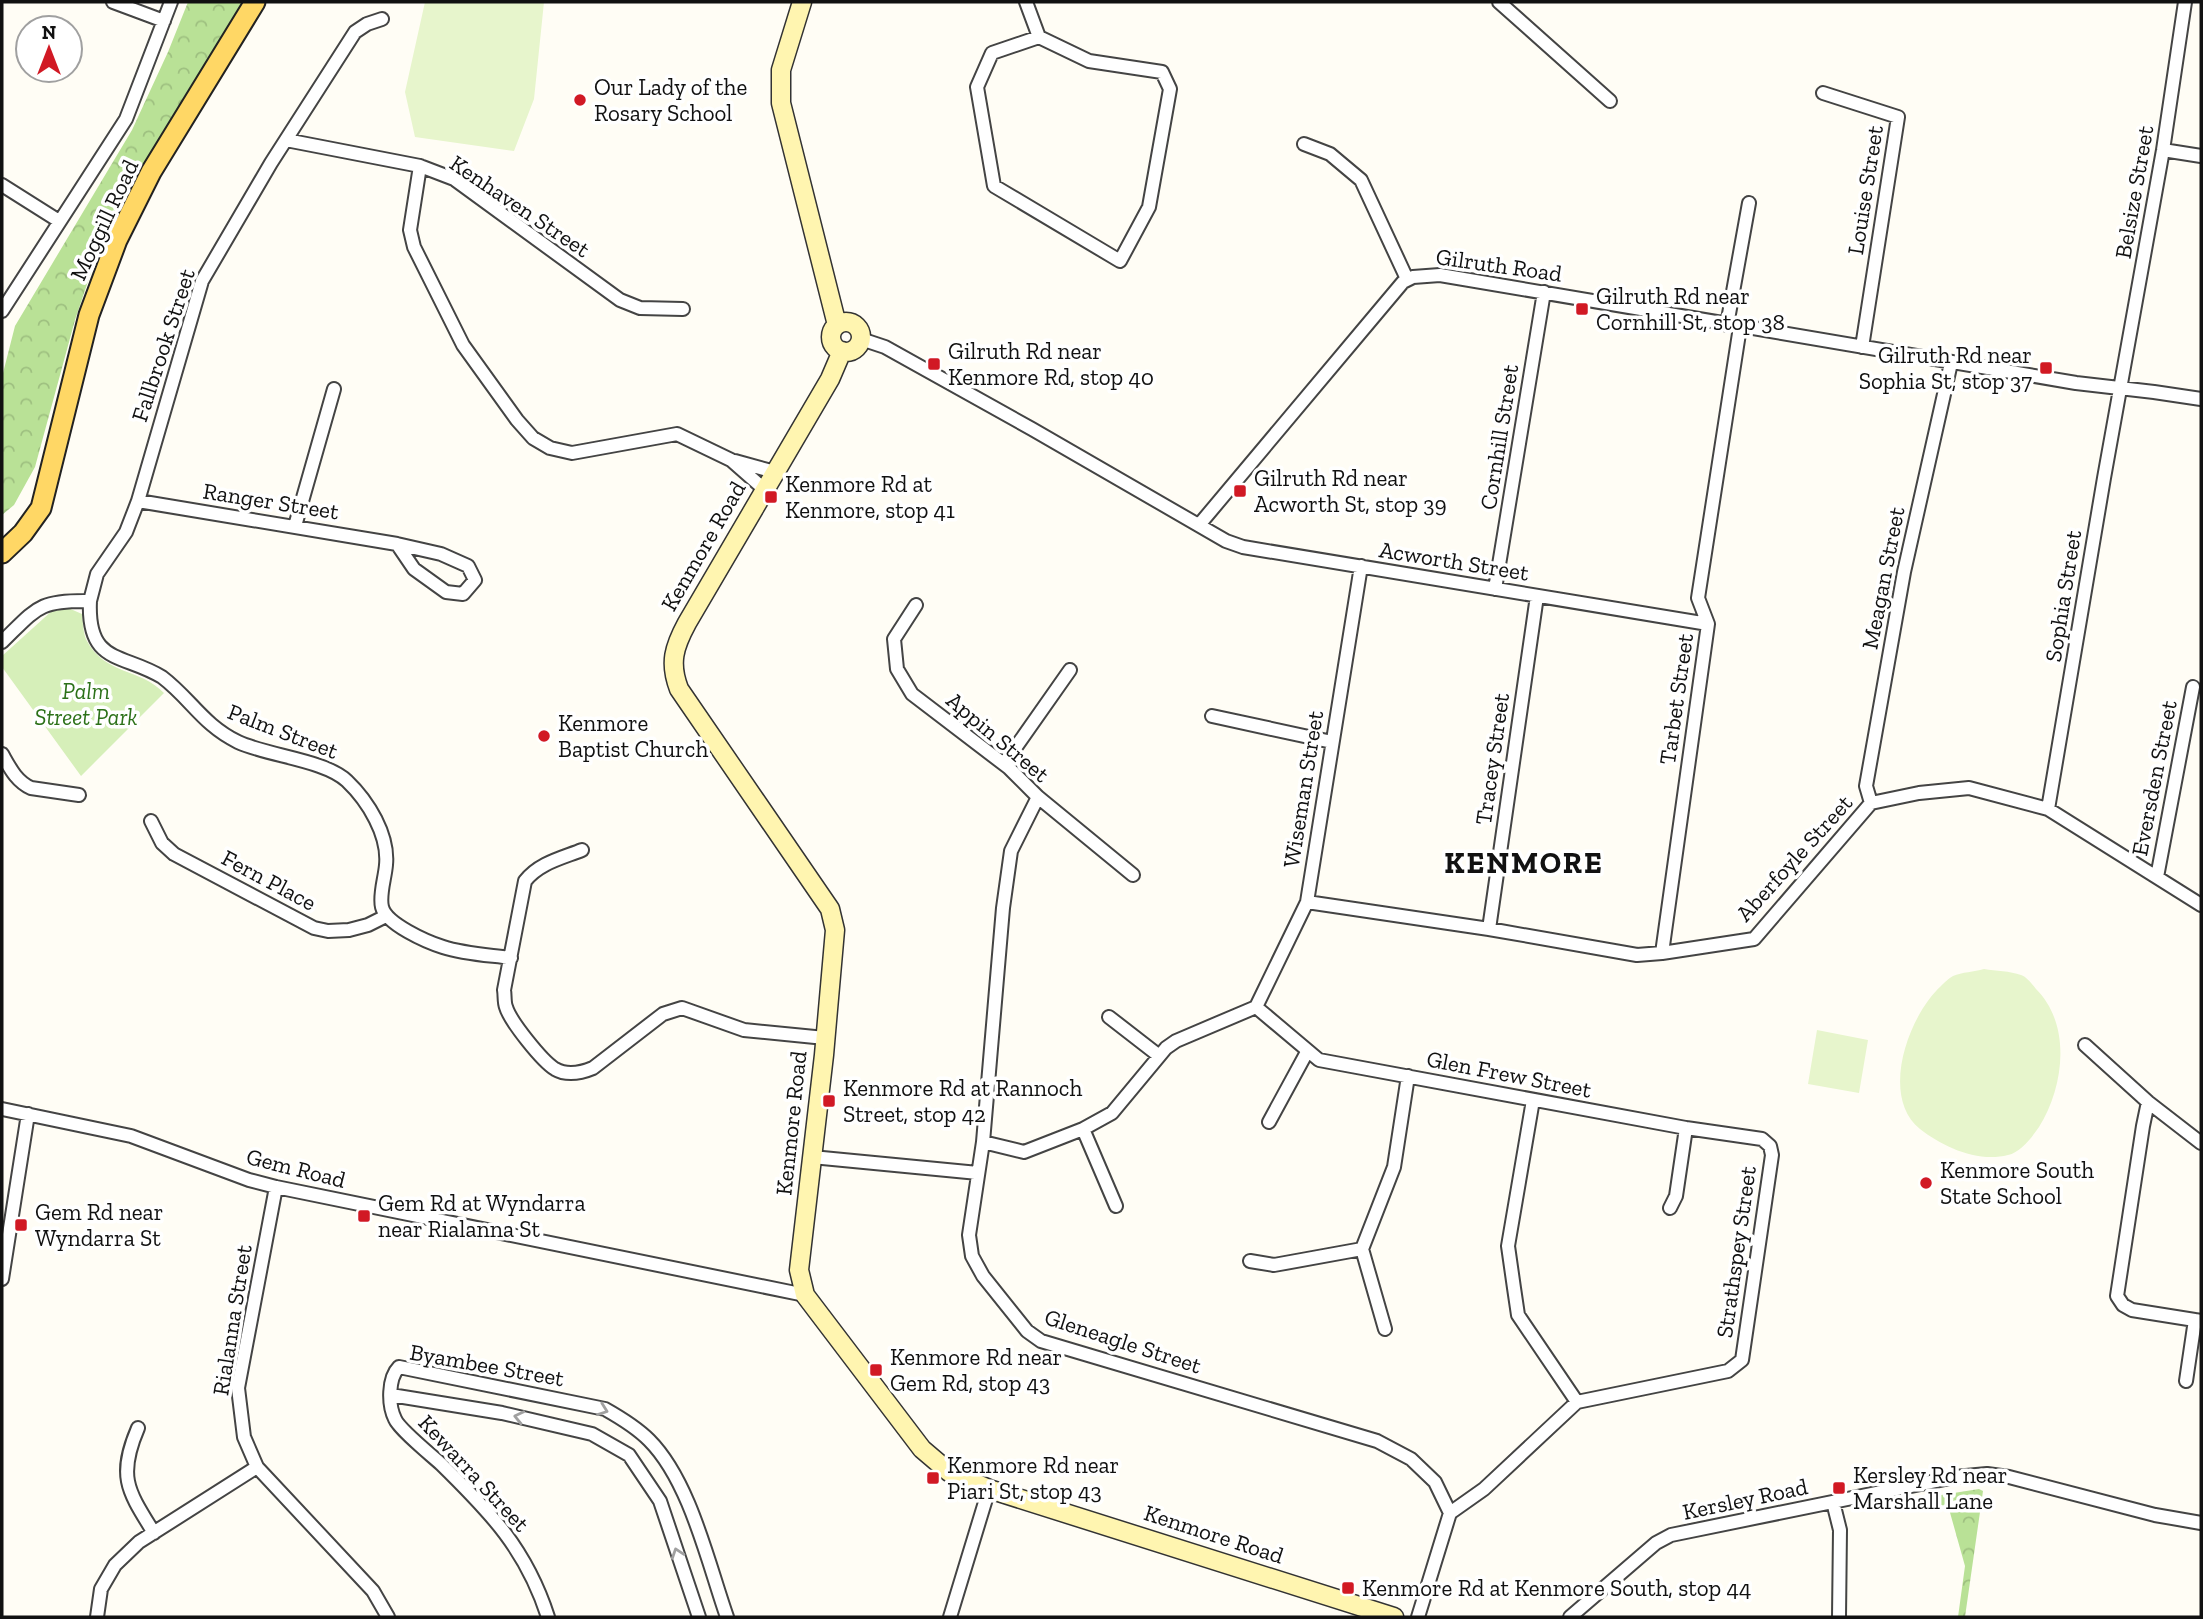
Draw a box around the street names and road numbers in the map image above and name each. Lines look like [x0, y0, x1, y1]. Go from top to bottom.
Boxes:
street label: Louise Street [1841, 123, 1889, 257]
street label: Belsize Street [2109, 123, 2160, 261]
street label: Kenhaven Street [445, 149, 596, 263]
street label: Moggill Road [64, 155, 144, 285]
street label: Gilruth Road [1434, 242, 1564, 288]
street label: Fallbrook Street [125, 265, 201, 425]
street label: Cornhill Street [1474, 362, 1524, 512]
street label: Ranger Street [201, 476, 341, 526]
street label: Kenmore Road [655, 476, 752, 616]
street label: Meagan Street [1855, 504, 1911, 652]
street label: Sophia Street [2039, 528, 2087, 664]
street label: Acworth Street [1377, 535, 1531, 587]
street label: Tarbet Street [1653, 631, 1699, 766]
street label: Appin Street [941, 686, 1055, 788]
street label: Tracey Street [1469, 691, 1515, 827]
street label: Palm Street [224, 697, 343, 765]
street label: Eversden Street [2125, 697, 2183, 858]
street label: Wiseman Street [1277, 708, 1329, 869]
street label: Aberfoyle Street [1730, 789, 1858, 927]
street label: Fern Place [217, 843, 321, 917]
street label: Glen Frew Street [1424, 1044, 1594, 1104]
street label: Kenmore Road [769, 1049, 813, 1197]
street label: Gem Road [243, 1142, 349, 1194]
street label: Strathspey Street [1710, 1164, 1762, 1340]
street label: Rialanna Street [206, 1242, 258, 1397]
street label: Gleneagle Street [1041, 1302, 1205, 1380]
street label: Byambee Street [408, 1338, 567, 1392]
street label: Kewarra Street [413, 1409, 536, 1538]
street label: Kersley Road [1680, 1472, 1810, 1526]
street label: Kenmore Road [1141, 1498, 1288, 1570]

